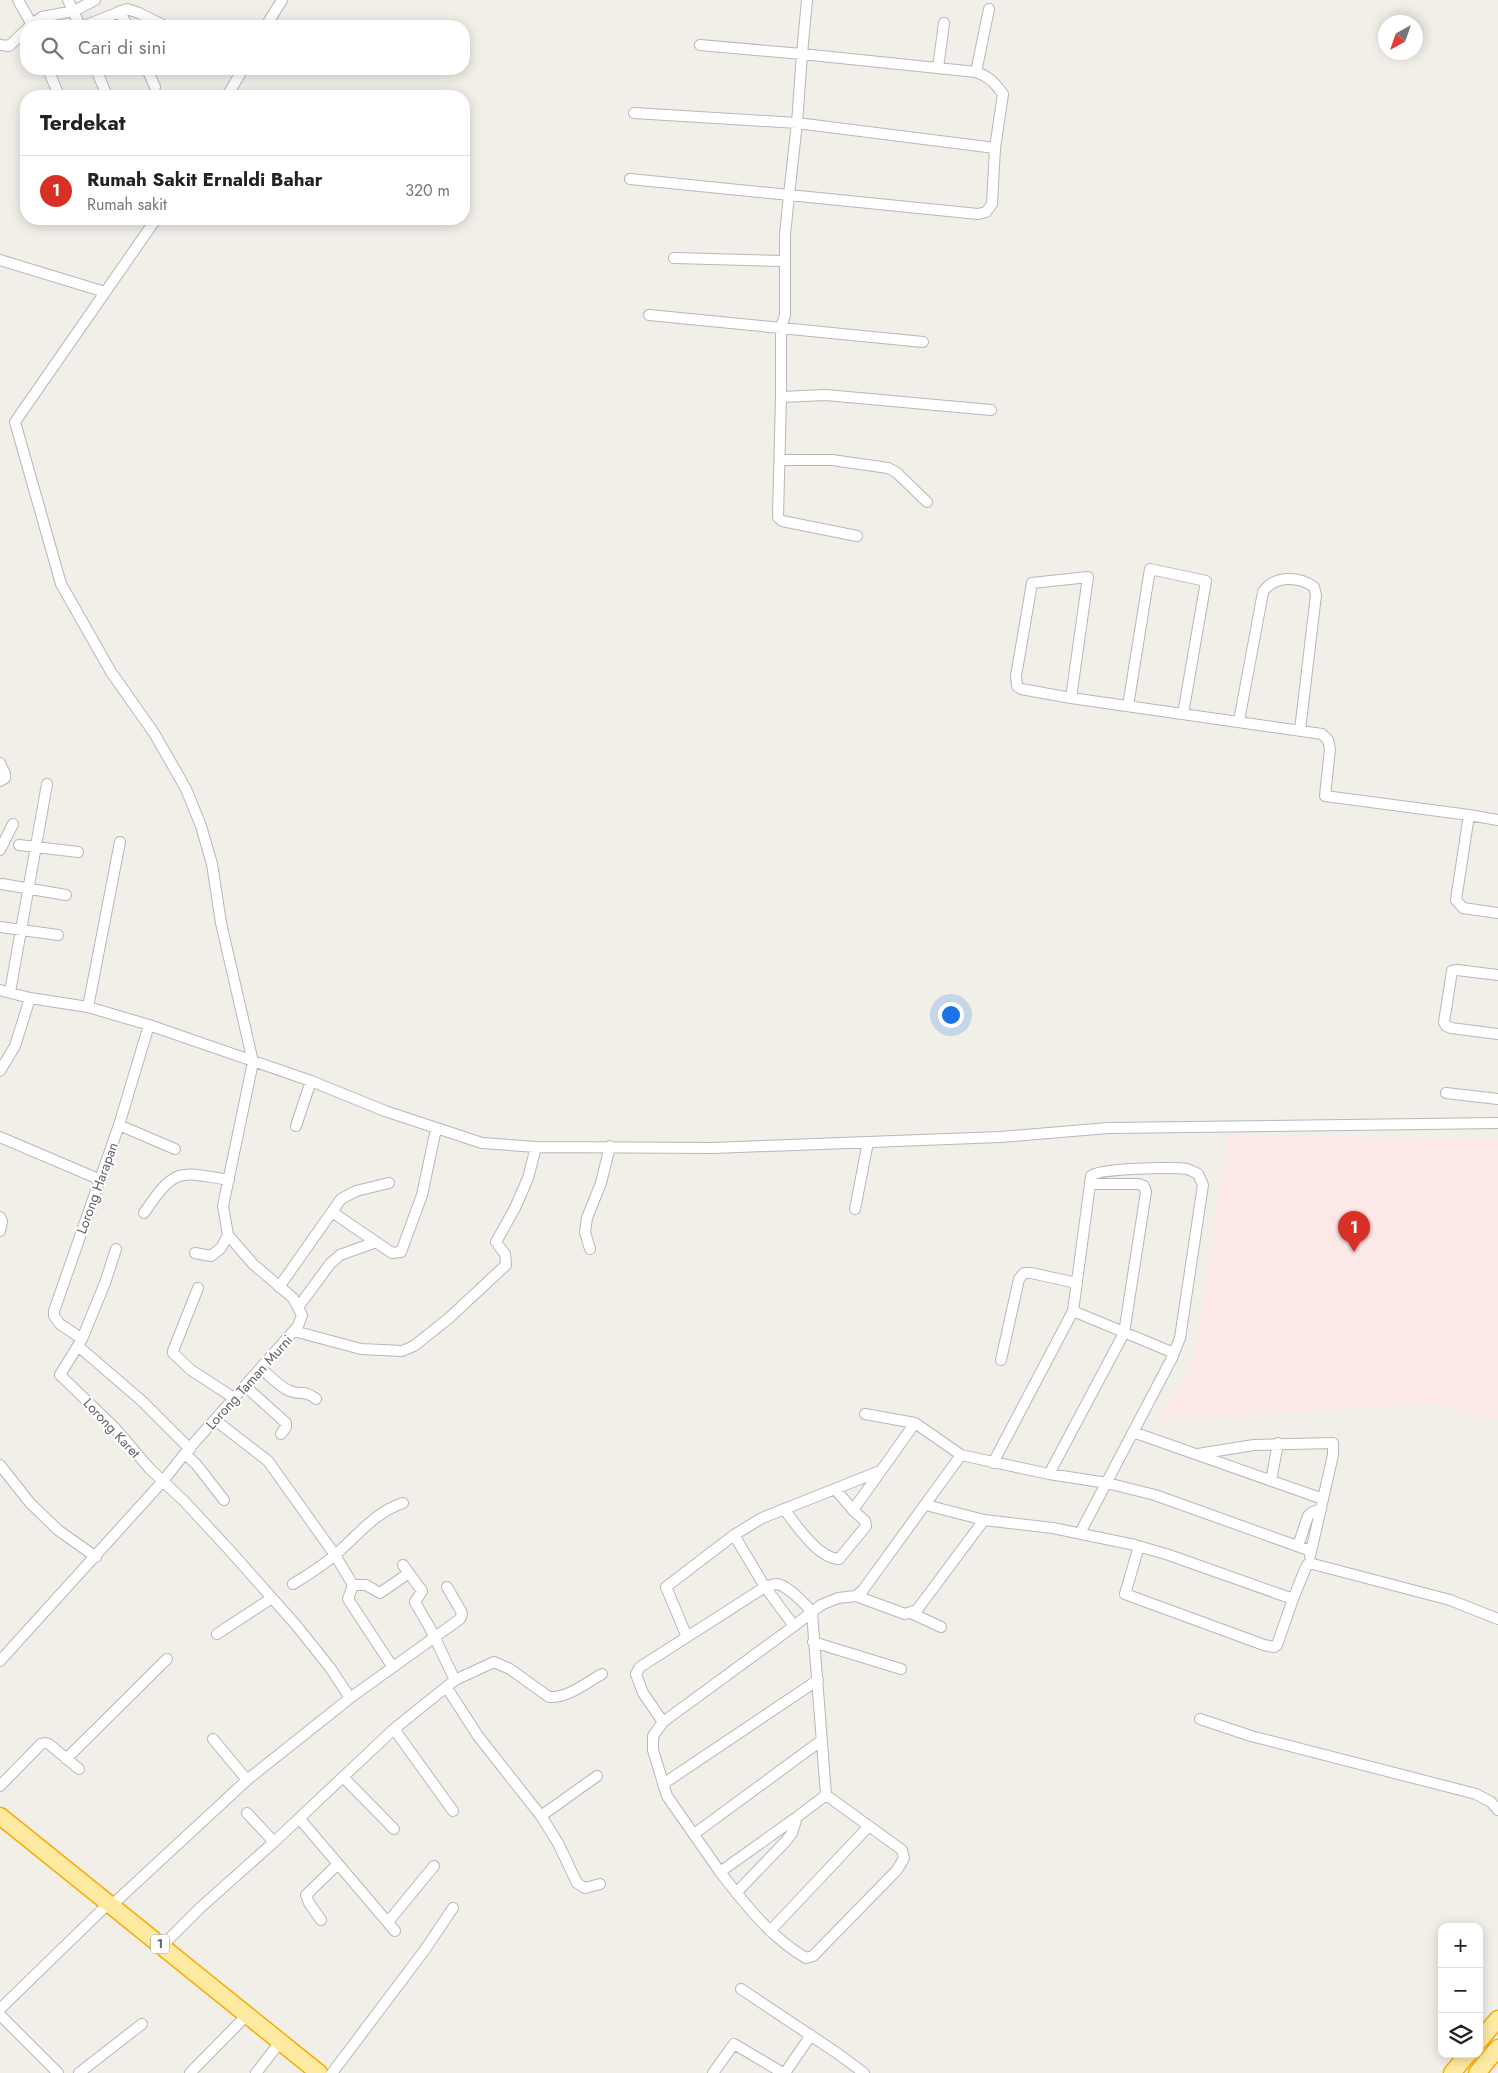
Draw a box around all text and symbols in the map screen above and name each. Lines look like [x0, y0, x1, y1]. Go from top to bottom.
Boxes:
north arrow [1378, 15, 1423, 60]
search box [20, 20, 470, 75]
icon: search [38, 34, 66, 62]
text: Cari di sini [78, 34, 166, 61]
text: Terdekat [40, 108, 125, 138]
text: Rumah Sakit Ernaldi Bahar [87, 166, 323, 193]
text: 1 [52, 179, 60, 202]
text: 320 m [405, 179, 450, 202]
text: Rumah sakit [87, 193, 167, 216]
your location [938, 1002, 964, 1028]
street label: Lorong Harapan [71, 1139, 123, 1237]
pin: 1 [1338, 1211, 1370, 1252]
street label: Lorong Taman Murni [201, 1330, 297, 1434]
street label: Lorong Karet [79, 1394, 145, 1463]
map controls [1438, 1923, 1483, 2058]
button: + [1438, 1923, 1483, 1968]
road number: 1 [151, 1935, 169, 1954]
button: − [1438, 1968, 1483, 2013]
button: layers [1438, 2013, 1483, 2058]

